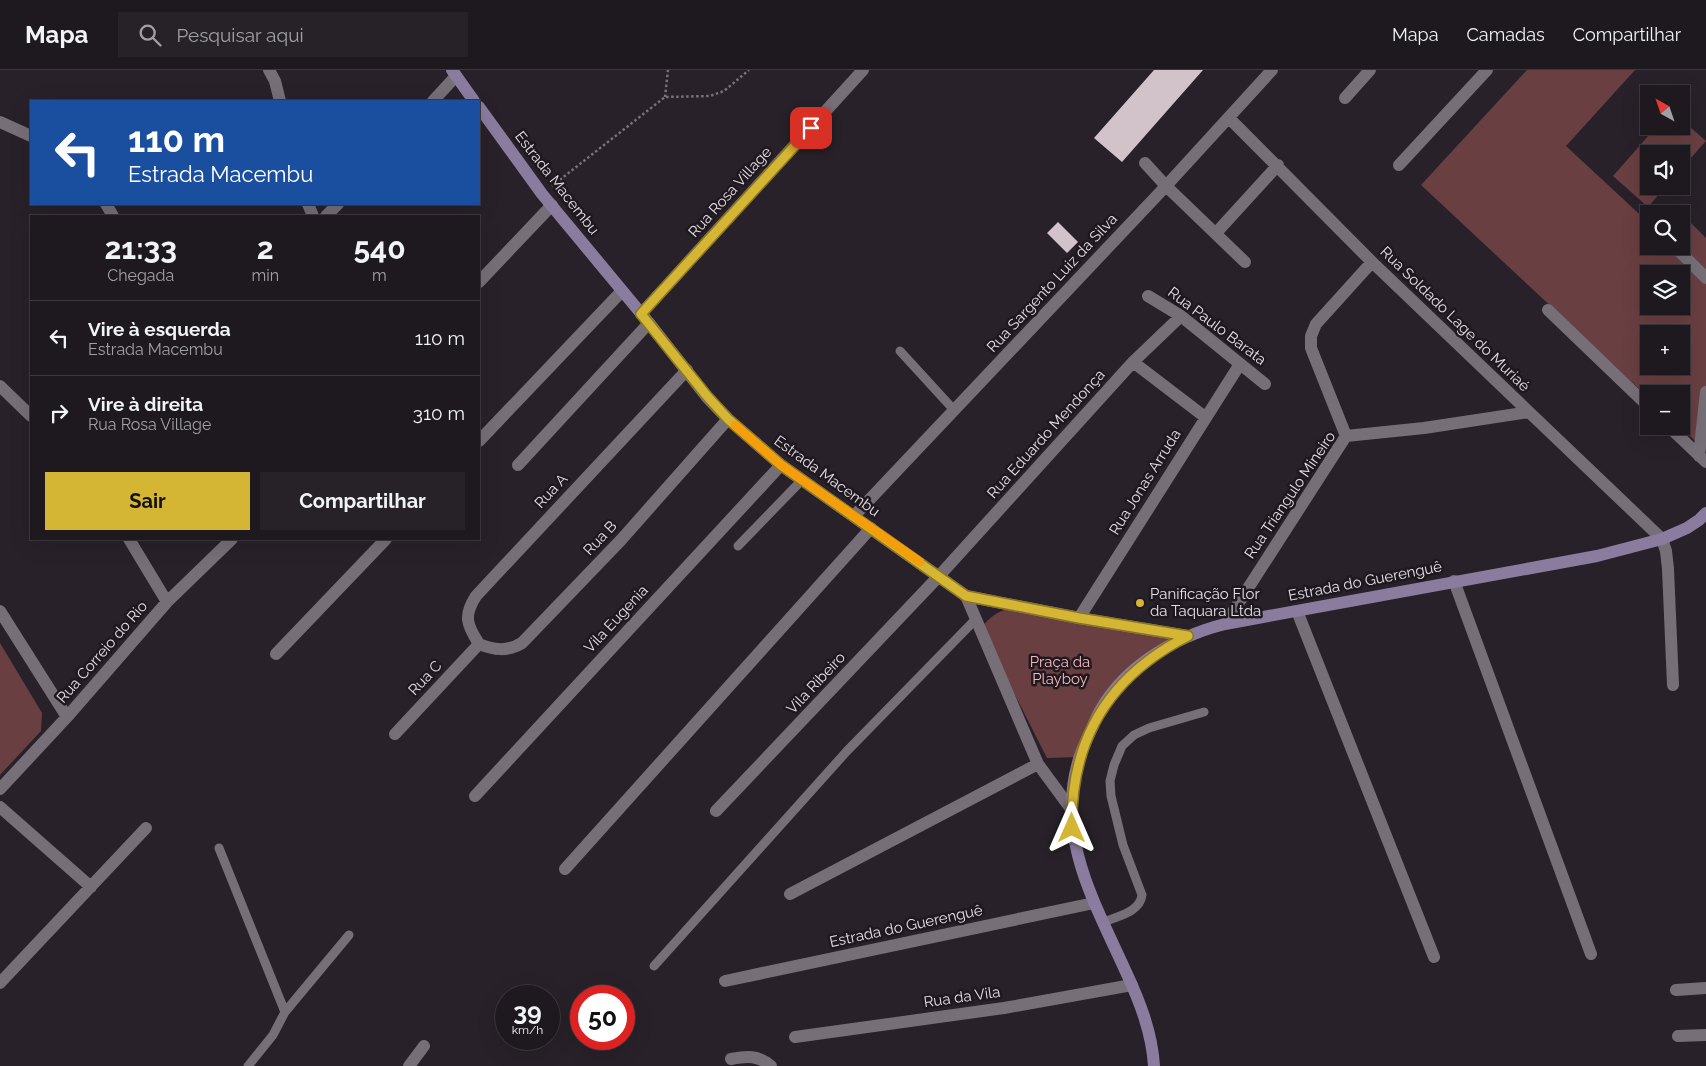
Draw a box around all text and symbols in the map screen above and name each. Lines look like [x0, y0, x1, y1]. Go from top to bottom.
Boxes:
search box [118, 12, 468, 57]
text: Mapa [25, 20, 88, 49]
icon: search [136, 21, 164, 49]
text: Pesquisar aqui [176, 24, 304, 46]
text: Mapa [1392, 24, 1438, 45]
text: Camadas [1466, 24, 1545, 45]
text: Compartilhar [1573, 24, 1681, 45]
north arrow [1640, 85, 1690, 135]
map controls [1640, 85, 1690, 435]
pin [790, 107, 832, 149]
icon: arrive [797, 114, 825, 142]
text: 110 m [128, 119, 225, 160]
icon: left [45, 120, 110, 185]
street label: Estrada Macembu [511, 128, 603, 238]
street label: Rua Rosa Village [685, 143, 776, 241]
button: sound [1640, 145, 1690, 195]
text: Estrada Macembu [128, 161, 313, 187]
button: search [1640, 205, 1690, 255]
street label: Rua Sargento Luiz da Silva [983, 210, 1121, 356]
text: 21:33 [104, 231, 177, 266]
text: 2 [257, 231, 274, 266]
text: 540 [353, 231, 406, 266]
street label: Rua Soldado Lage do Muriaé [1377, 243, 1534, 395]
button: layers [1640, 265, 1690, 315]
text: Chegada [107, 266, 174, 285]
text: min [251, 266, 279, 285]
text: m [372, 266, 387, 285]
street label: Rua Paulo Barata [1164, 283, 1270, 369]
text: Vire à esquerda [88, 318, 231, 340]
icon: left [45, 324, 73, 352]
button: + [1640, 325, 1690, 375]
text: 110 m [415, 327, 465, 349]
text: Estrada Macembu [88, 340, 223, 359]
street label: Rua Eduardo Mendonça [983, 366, 1109, 502]
button: − [1640, 385, 1690, 435]
text: Vire à direita [88, 393, 203, 415]
icon: right [45, 399, 73, 427]
text: 310 m [413, 402, 465, 424]
text: Rua Rosa Village [88, 415, 211, 434]
street label: Rua Jonas Arruda [1105, 426, 1185, 538]
street label: Rua Triangulo Mineiro [1241, 428, 1339, 562]
street label: Estrada Macembu [771, 432, 883, 520]
street label: Rua A [531, 470, 571, 512]
button: Sair [45, 472, 250, 530]
button: Compartilhar [260, 472, 465, 530]
street label: Rua B [580, 517, 620, 559]
street label: Estrada do Guerenguê [1287, 557, 1444, 605]
street label: Vila Eugenia [580, 582, 652, 656]
place label: Panificação Flor da Taquara Ltda [1150, 585, 1261, 620]
street label: Rua Correio do Rio [53, 597, 151, 707]
marker: Panificação Flor da Taquara Ltda [1134, 597, 1146, 609]
street label: Vila Ribeiro [783, 648, 849, 718]
park label: Praça da Playboy [1030, 653, 1090, 688]
street label: Rua C [404, 657, 446, 699]
position arrow [1045, 801, 1097, 853]
street label: Estrada do Guerenguê [828, 901, 984, 951]
street label: Rua da Vila [923, 983, 1001, 1011]
speed limit sign: 50 [570, 985, 635, 1050]
text: 39 [513, 996, 542, 1026]
text: km/h [512, 1023, 543, 1037]

